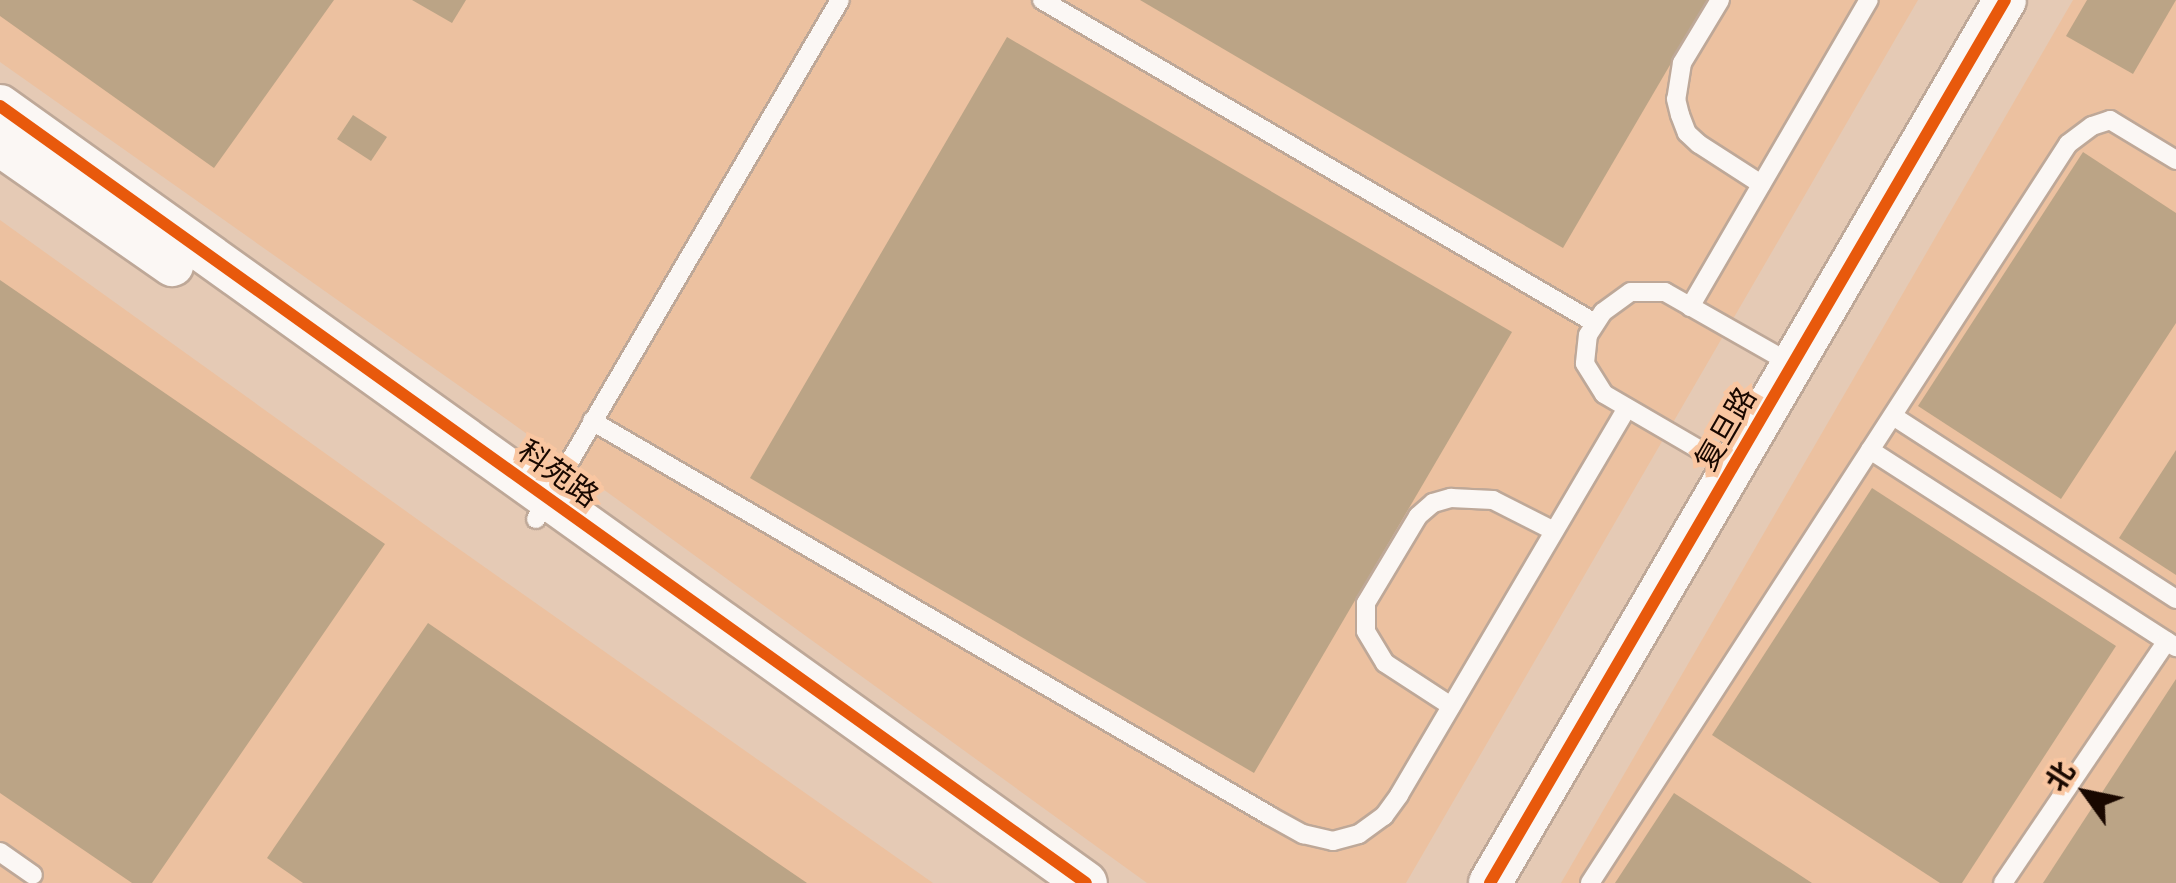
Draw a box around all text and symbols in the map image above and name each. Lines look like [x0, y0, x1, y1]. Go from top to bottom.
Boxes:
street label: 复旦路 [1688, 381, 1764, 477]
street label: 科苑路 [511, 433, 605, 515]
north arrow [2036, 743, 2136, 843]
text: 北 [2039, 756, 2082, 797]

